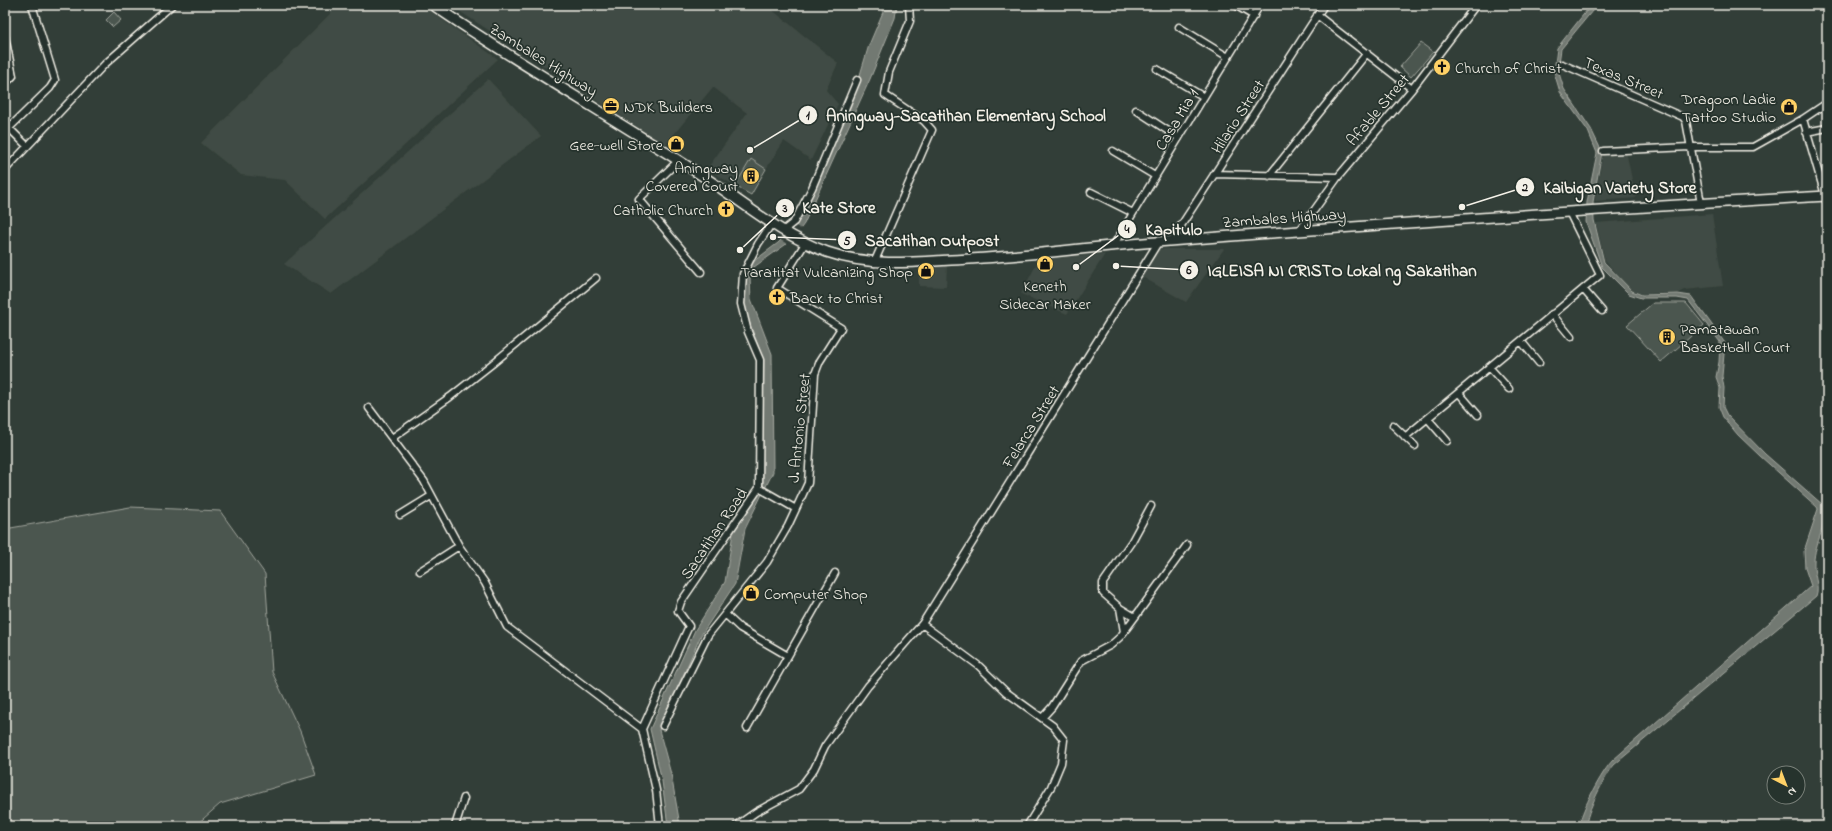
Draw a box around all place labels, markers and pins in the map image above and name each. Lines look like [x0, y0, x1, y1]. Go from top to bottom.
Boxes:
church icon: Church of Christ [1432, 57, 1452, 77]
place label: Church of Christ [1455, 57, 1562, 81]
place label: Dragoon Ladie Tattoo Studio [1680, 88, 1777, 130]
office icon: NDK Builders [601, 96, 621, 116]
place label: NDK Builders [624, 96, 713, 120]
shop icon: Dragoon Ladie Tattoo Studio [1779, 97, 1799, 117]
callout: Aningway-Sacatihan Elementary School [798, 100, 1114, 129]
place label: Gee-well Store [569, 134, 664, 158]
shop icon: Gee-well Store [666, 134, 686, 154]
place label: Aningway Covered Court [645, 157, 739, 199]
building icon: Aningway Covered Court [741, 166, 761, 186]
callout: Kaibigan Variety Store [1515, 172, 1704, 201]
callout: Kate Store [775, 193, 884, 222]
place label: Catholic Church [613, 199, 713, 223]
church icon: Catholic Church [716, 199, 736, 219]
callout: Kapitulo [1117, 214, 1210, 243]
callout: Sacatihan Outpost [837, 226, 1007, 255]
shop icon: Keneth Sidecar Maker [1035, 254, 1055, 274]
callout: IGLEISA NI CRISTO Lokal ng Sakatihan [1179, 255, 1484, 284]
place label: Taratitat Vulcanizing Shop [741, 261, 913, 285]
shop icon: Taratitat Vulcanizing Shop [916, 261, 936, 281]
place label: Keneth Sidecar Maker [999, 275, 1091, 317]
church icon: Back to Christ [767, 287, 787, 307]
place label: Back to Christ [789, 287, 884, 311]
place label: Pamatawan Basketball Court [1679, 318, 1791, 360]
building icon: Pamatawan Basketball Court [1657, 327, 1677, 347]
shop icon: Computer Shop [741, 583, 761, 603]
place label: Computer Shop [764, 583, 868, 607]

